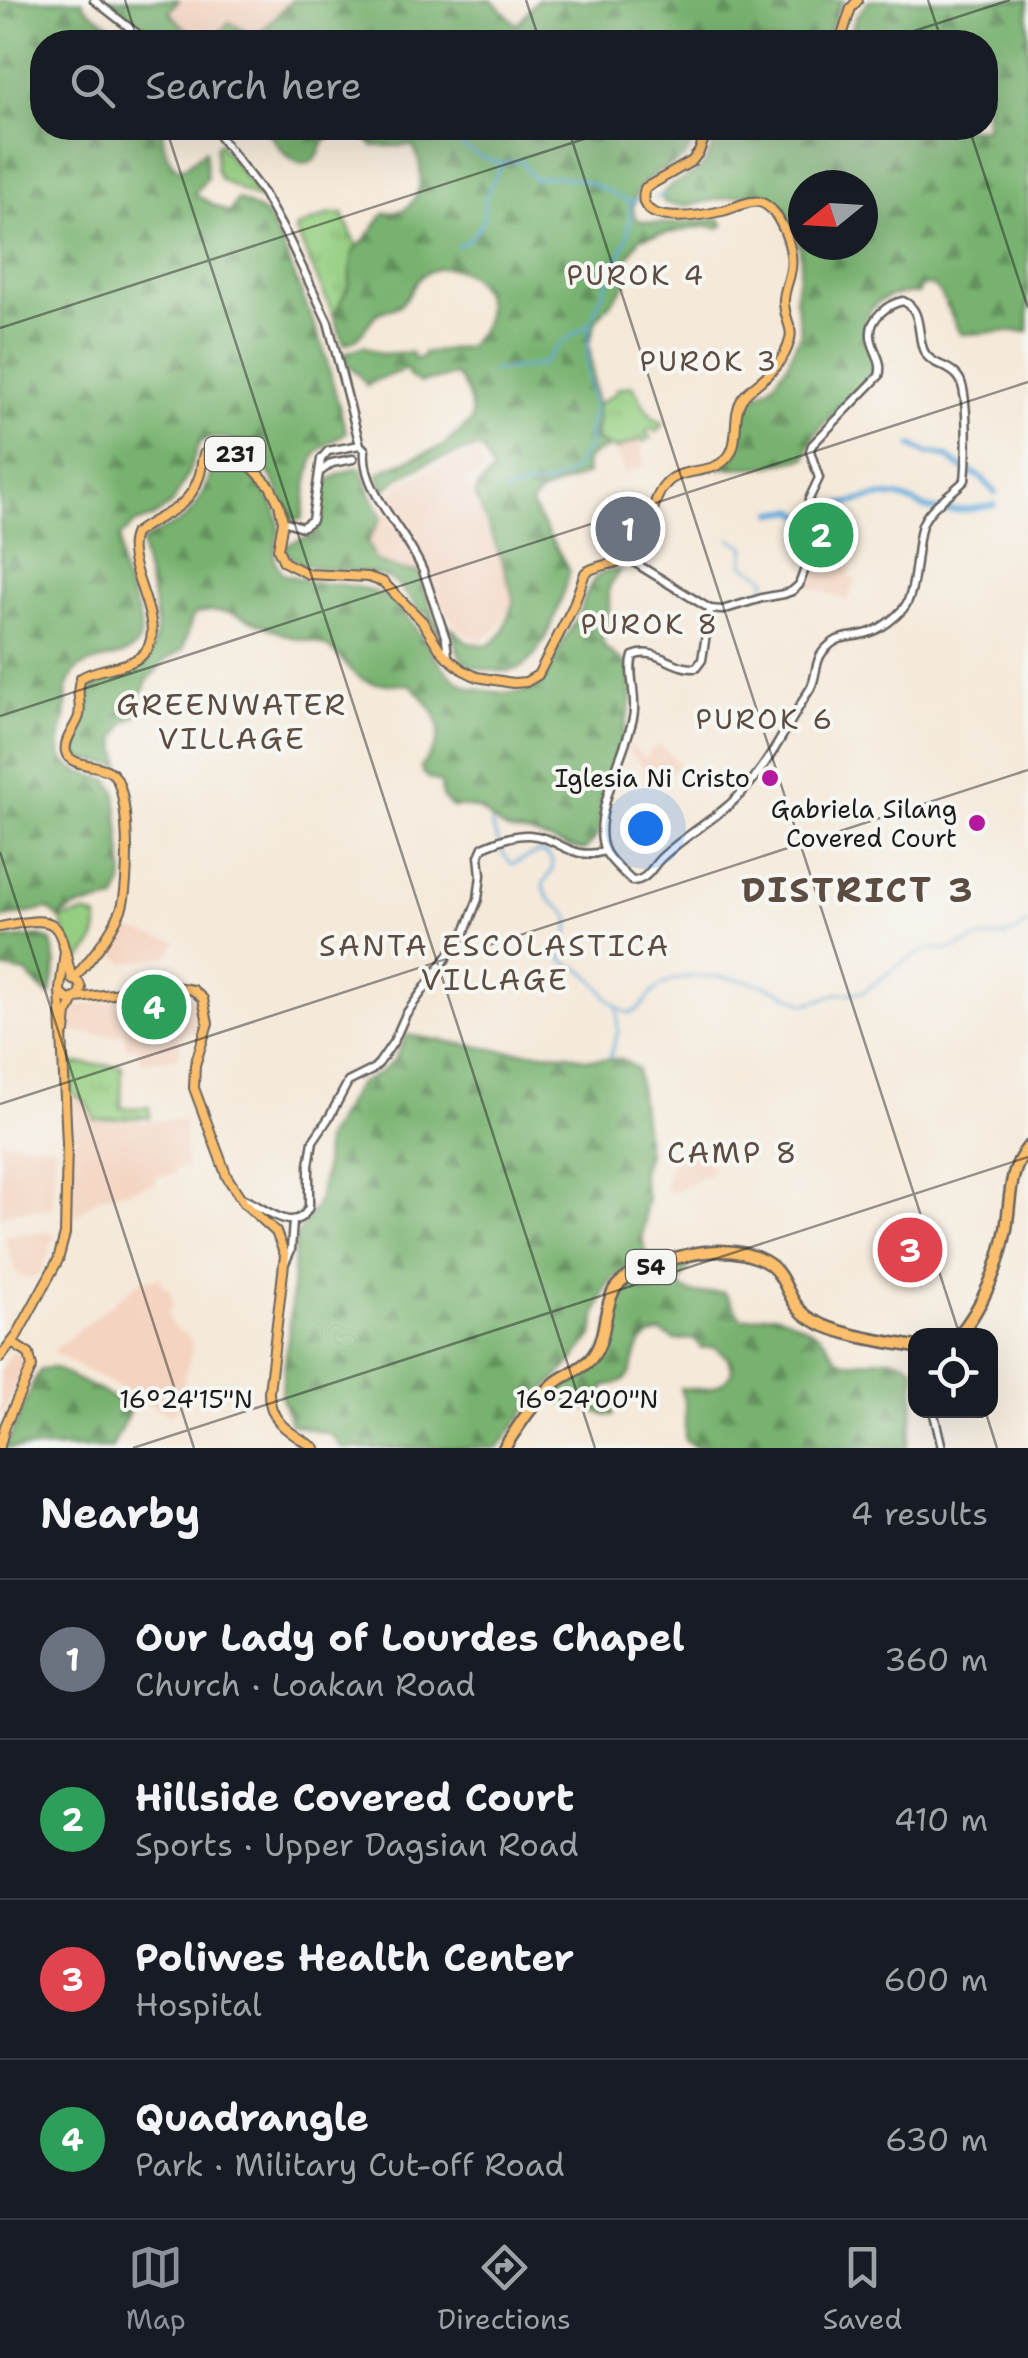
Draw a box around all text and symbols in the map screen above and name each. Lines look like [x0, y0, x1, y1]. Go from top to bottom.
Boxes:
search box [30, 30, 998, 140]
icon: search [65, 58, 120, 113]
text: Search here [145, 60, 362, 111]
north arrow [788, 170, 878, 260]
district label: PUROK 4 [566, 256, 706, 294]
district label: PUROK 3 [639, 342, 779, 380]
road number: 231 [205, 437, 265, 471]
pin: 1 [596, 492, 660, 566]
pin: 2 [788, 498, 854, 572]
district label: PUROK 8 [580, 605, 720, 643]
district label: GREENWATER VILLAGE [116, 684, 348, 759]
district label: PUROK 6 [695, 700, 835, 738]
place label: Iglesia Ni Cristo [555, 761, 750, 795]
marker: Iglesia Ni Cristo [759, 767, 781, 789]
place label: Gabriela Silang Covered Court [771, 792, 957, 855]
your location [620, 803, 671, 854]
marker: Gabriela Silang Covered Court [966, 812, 988, 834]
district label: DISTRICT 3 [741, 866, 975, 913]
district label: SANTA ESCOLASTICA VILLAGE [319, 925, 671, 1000]
pin: 4 [122, 970, 186, 1044]
district label: CAMP 8 [667, 1132, 799, 1173]
pin: 3 [878, 1212, 942, 1288]
road number: 54 [626, 1250, 676, 1284]
map controls [908, 1328, 998, 1418]
button: locate [908, 1328, 998, 1418]
text: 16°24'15"N [119, 1382, 253, 1416]
text: 16°24'00"N [516, 1382, 658, 1416]
text: Nearby [40, 1485, 200, 1541]
text: 4 results [851, 1492, 988, 1535]
text: Our Lady of Lourdes Chapel [135, 1612, 685, 1663]
text: 1 [65, 1638, 80, 1681]
text: 360 m [884, 1638, 988, 1681]
text: Church · Loakan Road [135, 1663, 476, 1706]
text: Hillside Covered Court [135, 1772, 574, 1823]
text: 2 [61, 1798, 84, 1841]
text: 410 m [894, 1798, 988, 1841]
text: Sports · Upper Dagsian Road [135, 1823, 579, 1866]
text: Poliwes Health Center [135, 1932, 574, 1983]
text: 3 [61, 1958, 84, 2001]
text: 600 m [883, 1958, 988, 2001]
text: Hospital [135, 1983, 262, 2026]
text: Quadrangle [135, 2092, 369, 2143]
text: 4 [61, 2118, 84, 2161]
text: 630 m [885, 2118, 988, 2161]
text: Park · Military Cut-off Road [135, 2143, 565, 2186]
tab: Map [126, 2240, 186, 2338]
tab: Directions [437, 2240, 571, 2338]
tab: Saved [823, 2240, 902, 2338]

